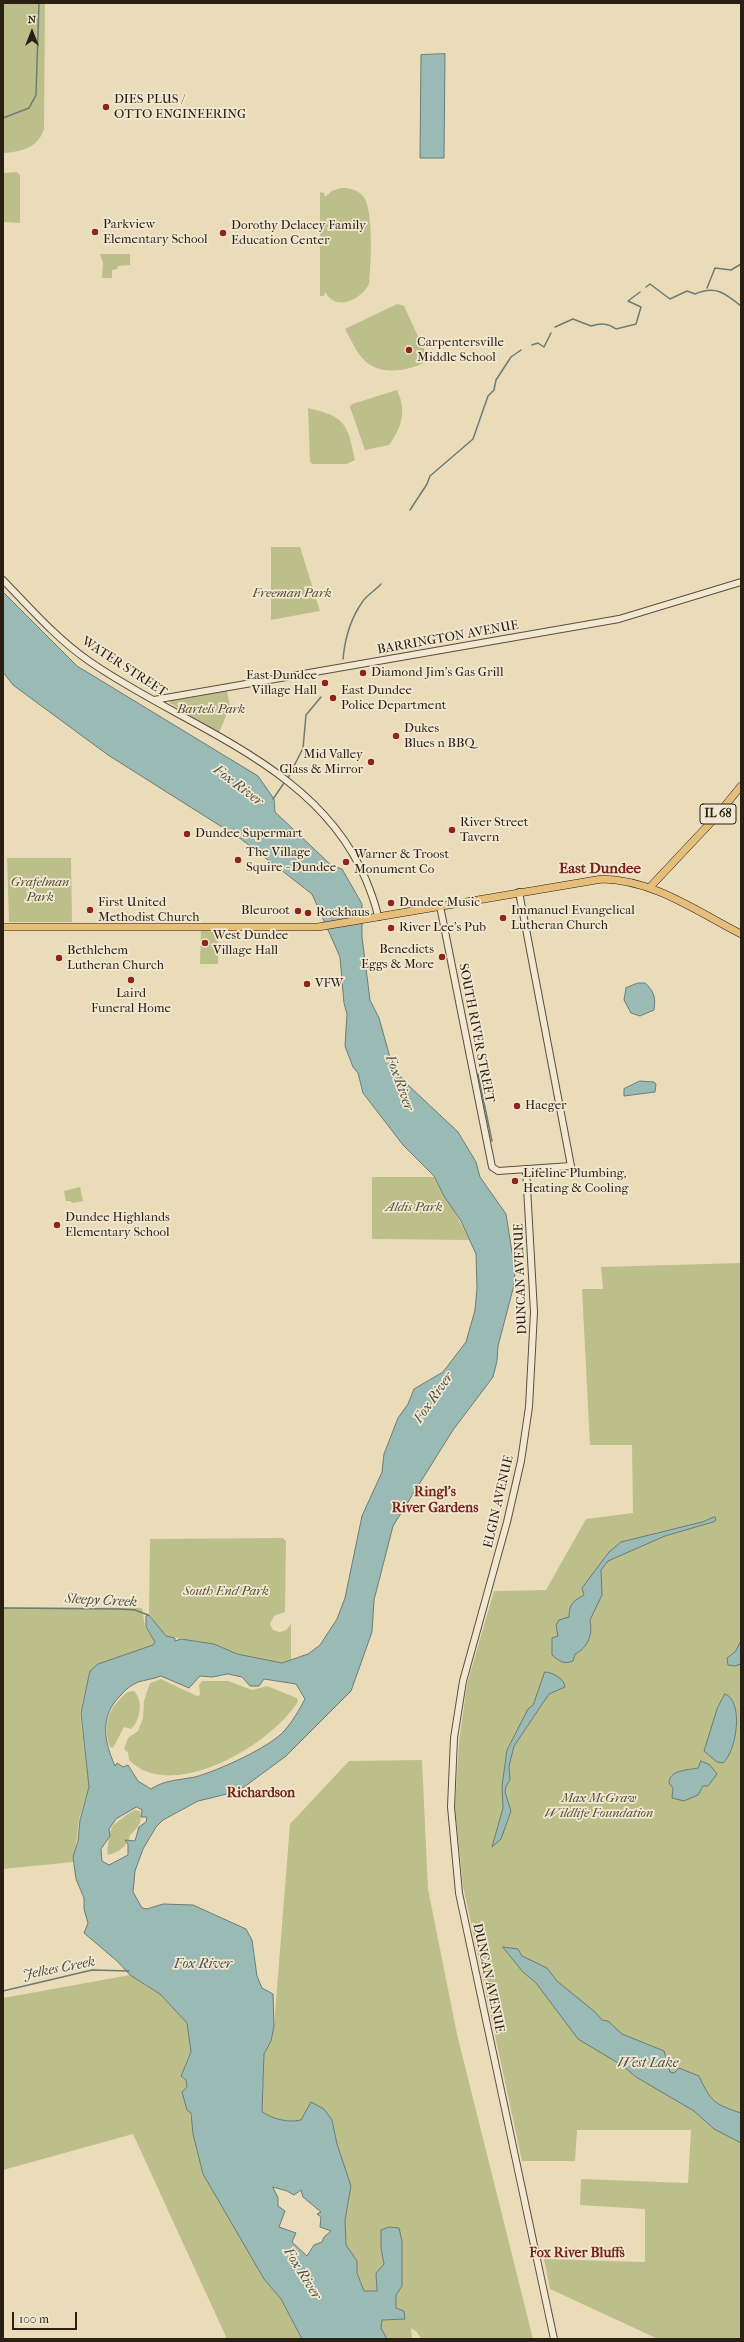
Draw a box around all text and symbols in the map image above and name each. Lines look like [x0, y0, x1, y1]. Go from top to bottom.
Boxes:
north arrow [12, 12, 52, 52]
text: N [28, 13, 36, 26]
place label: DIES PLUS / OTTO ENGINEERING [114, 92, 246, 123]
marker: DIES PLUS / OTTO ENGINEERING [101, 102, 111, 112]
place label: Parkview Elementary School [103, 217, 208, 248]
place label: Dorothy Delacey Family Education Center [231, 218, 366, 249]
marker: Parkview Elementary School [90, 227, 100, 237]
marker: Dorothy Delacey Family Education Center [218, 228, 228, 238]
place label: Carpentersville Middle School [417, 335, 504, 366]
marker: Carpentersville Middle School [404, 345, 414, 355]
park label: Freeman Park [252, 586, 332, 602]
street label: BARRINGTON AVENUE [376, 618, 520, 658]
street label: WATER STREET [78, 634, 170, 700]
place label: Diamond Jim's Gas Grill [371, 665, 504, 681]
place label: East Dundee Village Hall [246, 668, 317, 699]
marker: Diamond Jim's Gas Grill [358, 668, 368, 678]
marker: East Dundee Village Hall [320, 678, 330, 688]
place label: East Dundee Police Department [341, 683, 446, 714]
marker: East Dundee Police Department [328, 693, 338, 703]
park label: Bartels Park [177, 702, 245, 718]
place label: Dukes Blues n BBQ [404, 721, 474, 752]
marker: Dukes Blues n BBQ [391, 731, 401, 741]
place label: Mid Valley Glass & Mirror [280, 747, 363, 778]
marker: Mid Valley Glass & Mirror [366, 757, 376, 767]
water label: Fox River [210, 762, 266, 810]
road number: IL 68 [700, 804, 736, 824]
place label: River Street Tavern [460, 815, 528, 846]
marker: River Street Tavern [447, 825, 457, 835]
place label: Dundee Supermart [195, 826, 303, 842]
marker: Dundee Supermart [182, 829, 192, 839]
place label: The Village Squire - Dundee [246, 845, 336, 876]
place label: Warner & Troost Monument Co [354, 847, 449, 878]
marker: The Village Squire - Dundee [233, 855, 243, 865]
marker: Warner & Troost Monument Co [341, 857, 351, 867]
district label: East Dundee [559, 860, 641, 878]
park label: Grafelman Park [11, 875, 69, 906]
place label: First United Methodist Church [98, 895, 199, 926]
place label: Dundee Music [399, 895, 480, 911]
marker: Dundee Music [386, 898, 396, 908]
place label: Bleuroot [241, 903, 290, 919]
place label: Immanuel Evangelical Lutheran Church [511, 903, 635, 934]
marker: First United Methodist Church [85, 905, 95, 915]
place label: Rockhaus [316, 905, 370, 921]
marker: Bleuroot [293, 906, 303, 916]
marker: Rockhaus [303, 908, 313, 918]
marker: Immanuel Evangelical Lutheran Church [498, 913, 508, 923]
place label: River Lee's Pub [399, 920, 486, 936]
marker: River Lee's Pub [386, 923, 396, 933]
place label: West Dundee Village Hall [213, 928, 288, 959]
marker: West Dundee Village Hall [200, 938, 210, 948]
place label: Benedicts Eggs & More [361, 942, 434, 973]
place label: Bethlehem Lutheran Church [67, 943, 164, 974]
marker: Benedicts Eggs & More [437, 952, 447, 962]
marker: Bethlehem Lutheran Church [54, 953, 64, 963]
street label: SOUTH RIVER STREET [455, 962, 497, 1104]
marker: Laird Funeral Home [126, 975, 136, 985]
place label: VFW [315, 976, 343, 992]
marker: VFW [302, 979, 312, 989]
place label: Laird Funeral Home [91, 986, 171, 1017]
water label: Fox River [381, 1053, 417, 1113]
place label: Haeger [525, 1098, 567, 1114]
marker: Haeger [512, 1101, 522, 1111]
place label: Lifeline Plumbing, Heating & Cooling [523, 1166, 629, 1197]
marker: Lifeline Plumbing, Heating & Cooling [510, 1176, 520, 1186]
park label: Aldis Park [386, 1200, 442, 1216]
place label: Dundee Highlands Elementary School [65, 1210, 170, 1241]
marker: Dundee Highlands Elementary School [52, 1220, 62, 1230]
street label: DUNCAN AVENUE [511, 1223, 531, 1335]
water label: Fox River [411, 1370, 457, 1426]
street label: ELGIN AVENUE [481, 1454, 517, 1550]
district label: Ringl's River Gardens [392, 1485, 478, 1518]
park label: South End Park [183, 1584, 269, 1600]
water label: Sleepy Creek [64, 1591, 138, 1611]
district label: Richardson [227, 1786, 295, 1802]
park label: Max McGraw Wildlife Foundation [545, 1791, 653, 1822]
street label: DUNCAN AVENUE [469, 1922, 507, 2034]
water label: Jelkes Creek [21, 1954, 97, 1984]
water label: Fox River [174, 1957, 232, 1973]
water label: West Lake [618, 2056, 678, 2072]
water label: Fox River [280, 2245, 324, 2303]
district label: Fox River Bluffs [529, 2246, 625, 2262]
scale bar [14, 2304, 79, 2330]
text: 100 m [19, 2312, 49, 2326]

